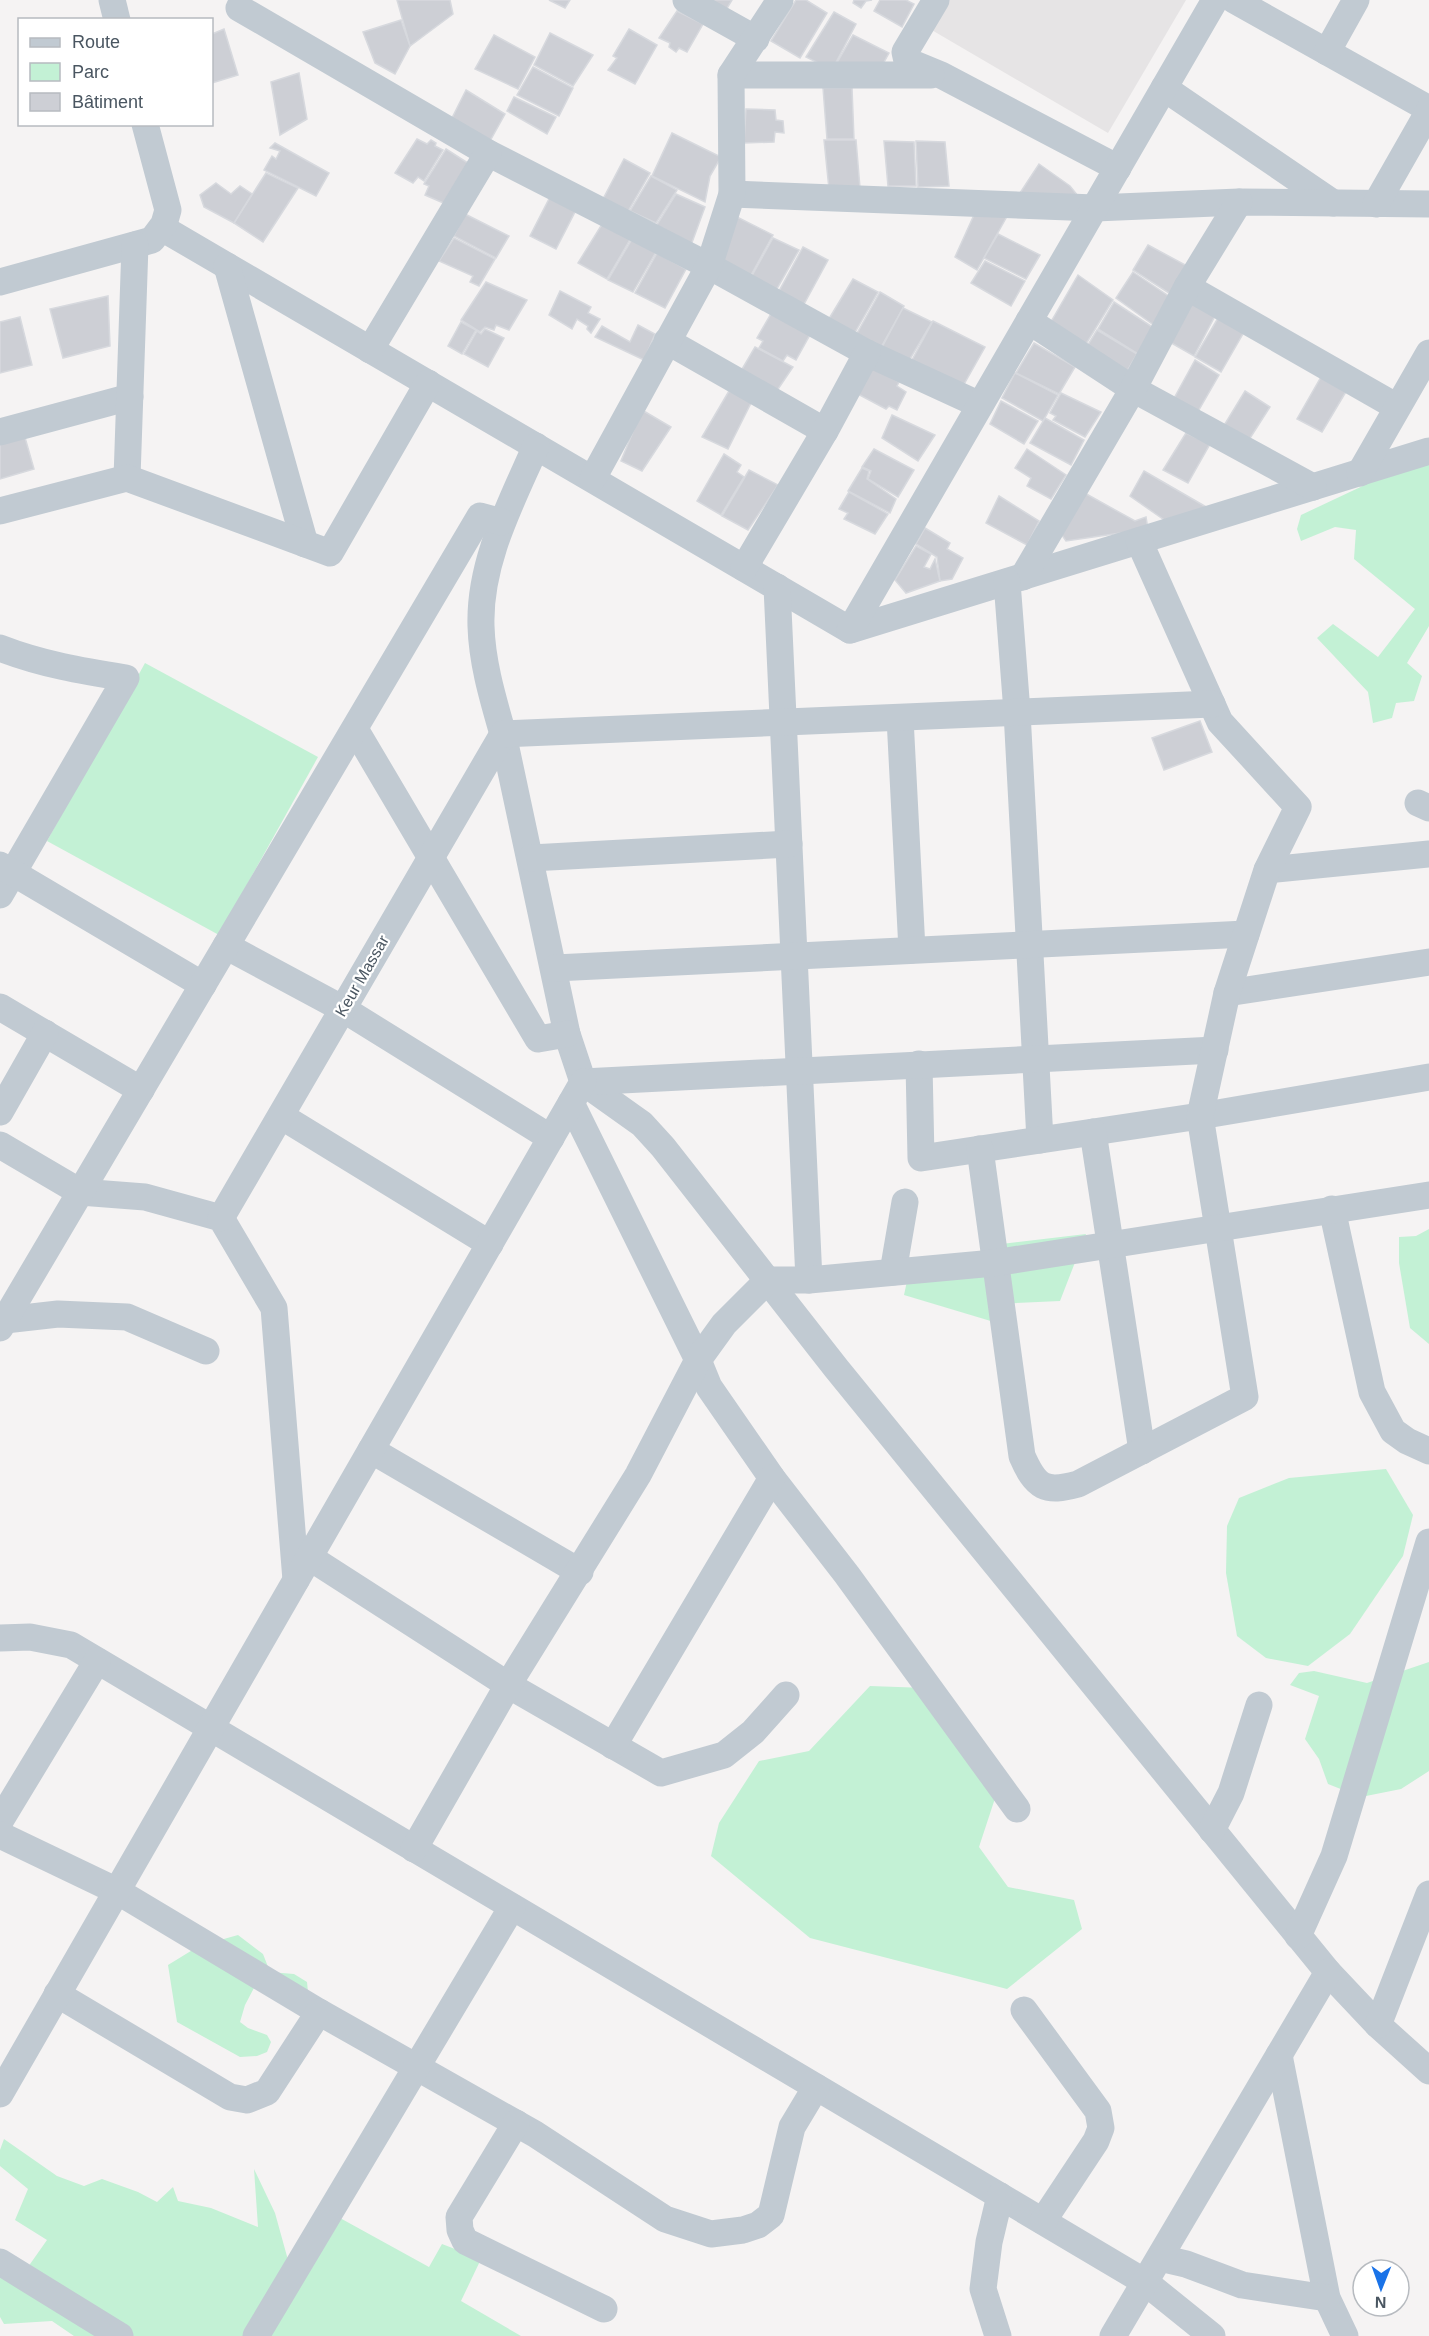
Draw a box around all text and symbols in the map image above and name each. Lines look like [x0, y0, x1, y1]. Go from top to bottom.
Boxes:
legend [18, 18, 213, 126]
text: Route [72, 32, 120, 52]
text: Parc [72, 62, 109, 82]
text: Bâtiment [72, 92, 143, 112]
street label: Keur Massar [332, 932, 392, 1020]
north arrow [1351, 2258, 1411, 2318]
text: N [1375, 2294, 1387, 2311]

